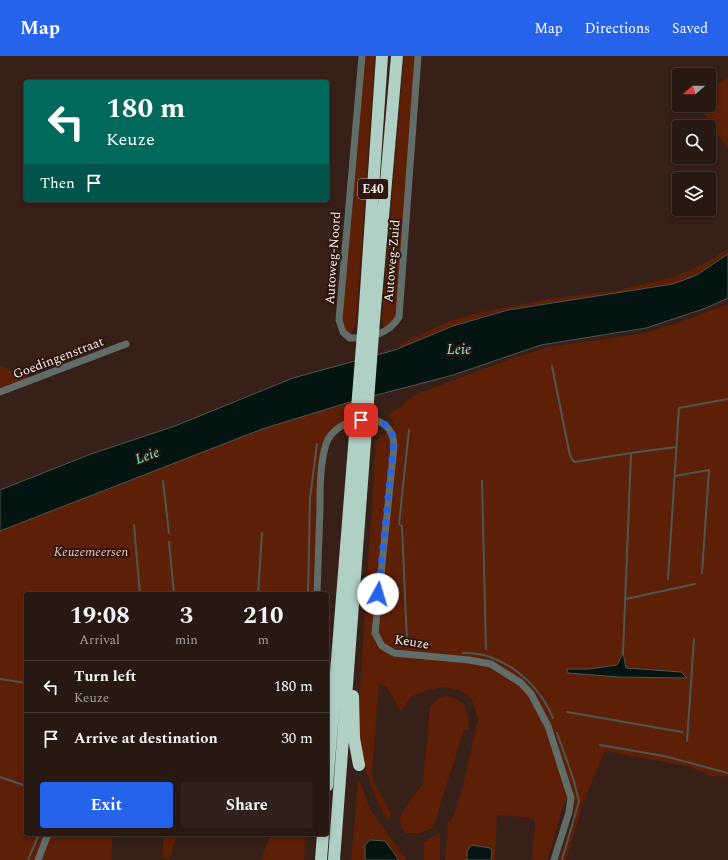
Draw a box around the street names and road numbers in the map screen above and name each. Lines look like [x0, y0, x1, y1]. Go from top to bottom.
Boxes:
road number: E40 [358, 179, 388, 199]
street label: Autoweg-Noord [320, 211, 346, 305]
street label: Autoweg-Zuid [378, 219, 406, 303]
street label: Goedingenstraat [10, 331, 107, 384]
street label: Keuze [393, 629, 431, 655]

